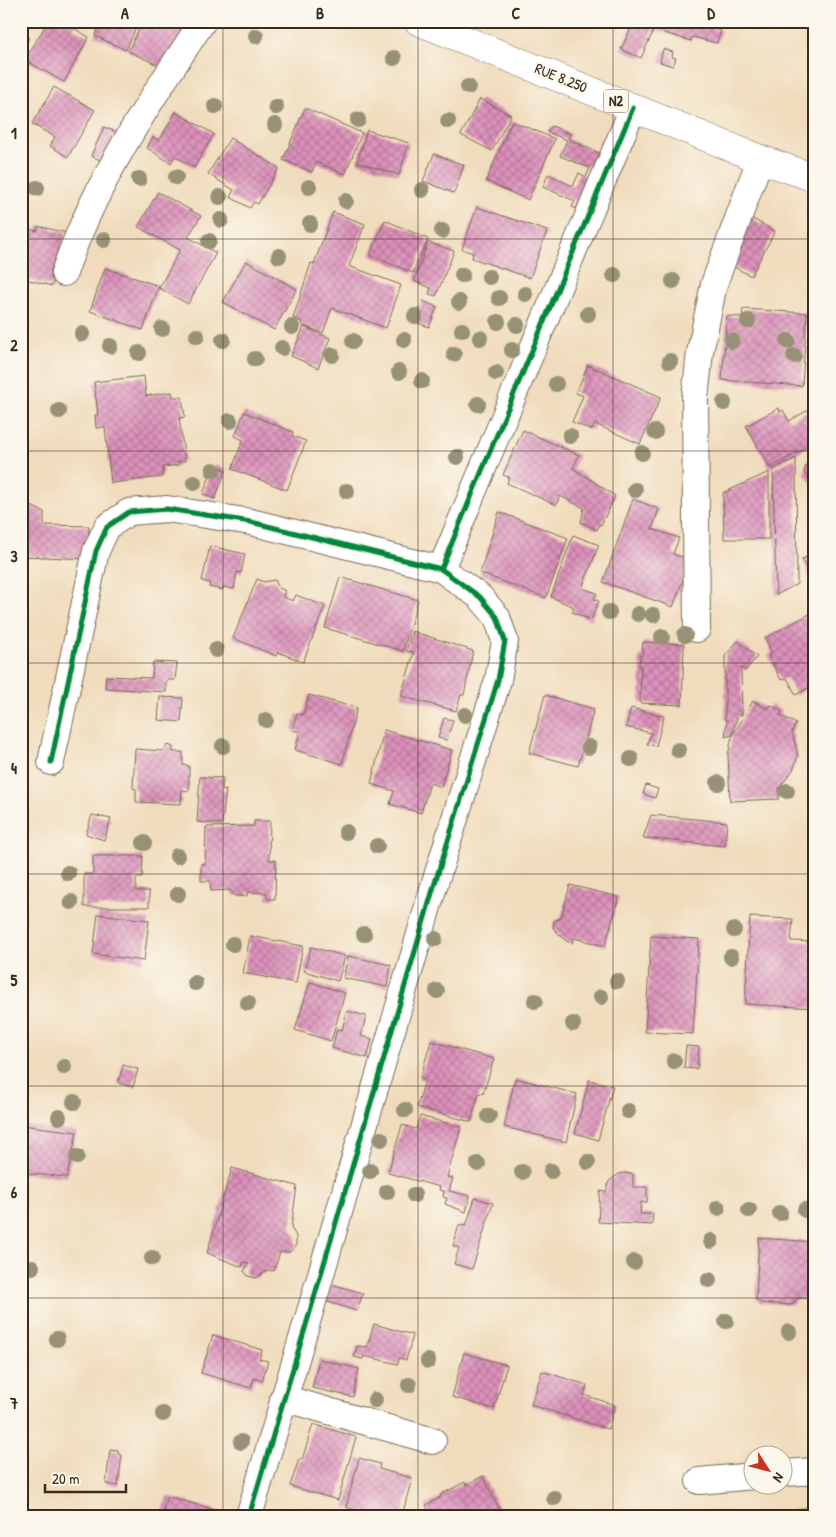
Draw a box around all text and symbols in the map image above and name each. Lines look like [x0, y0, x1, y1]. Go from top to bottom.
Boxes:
text: A [121, 2, 129, 24]
text: B [316, 2, 324, 24]
text: C [512, 2, 521, 24]
text: D [707, 2, 715, 24]
street label: RUE 8.250 [532, 58, 591, 98]
road number: N2 [604, 90, 628, 112]
text: 1 [11, 122, 17, 144]
text: 2 [10, 334, 18, 356]
text: 3 [10, 545, 18, 567]
text: 4 [11, 757, 17, 779]
text: 5 [11, 969, 18, 991]
text: 6 [11, 1181, 18, 1203]
text: 7 [9, 1392, 18, 1414]
north arrow [744, 1444, 794, 1494]
scale bar [45, 1462, 126, 1494]
text: 20 m [52, 1468, 79, 1489]
text: N [769, 1469, 789, 1487]

